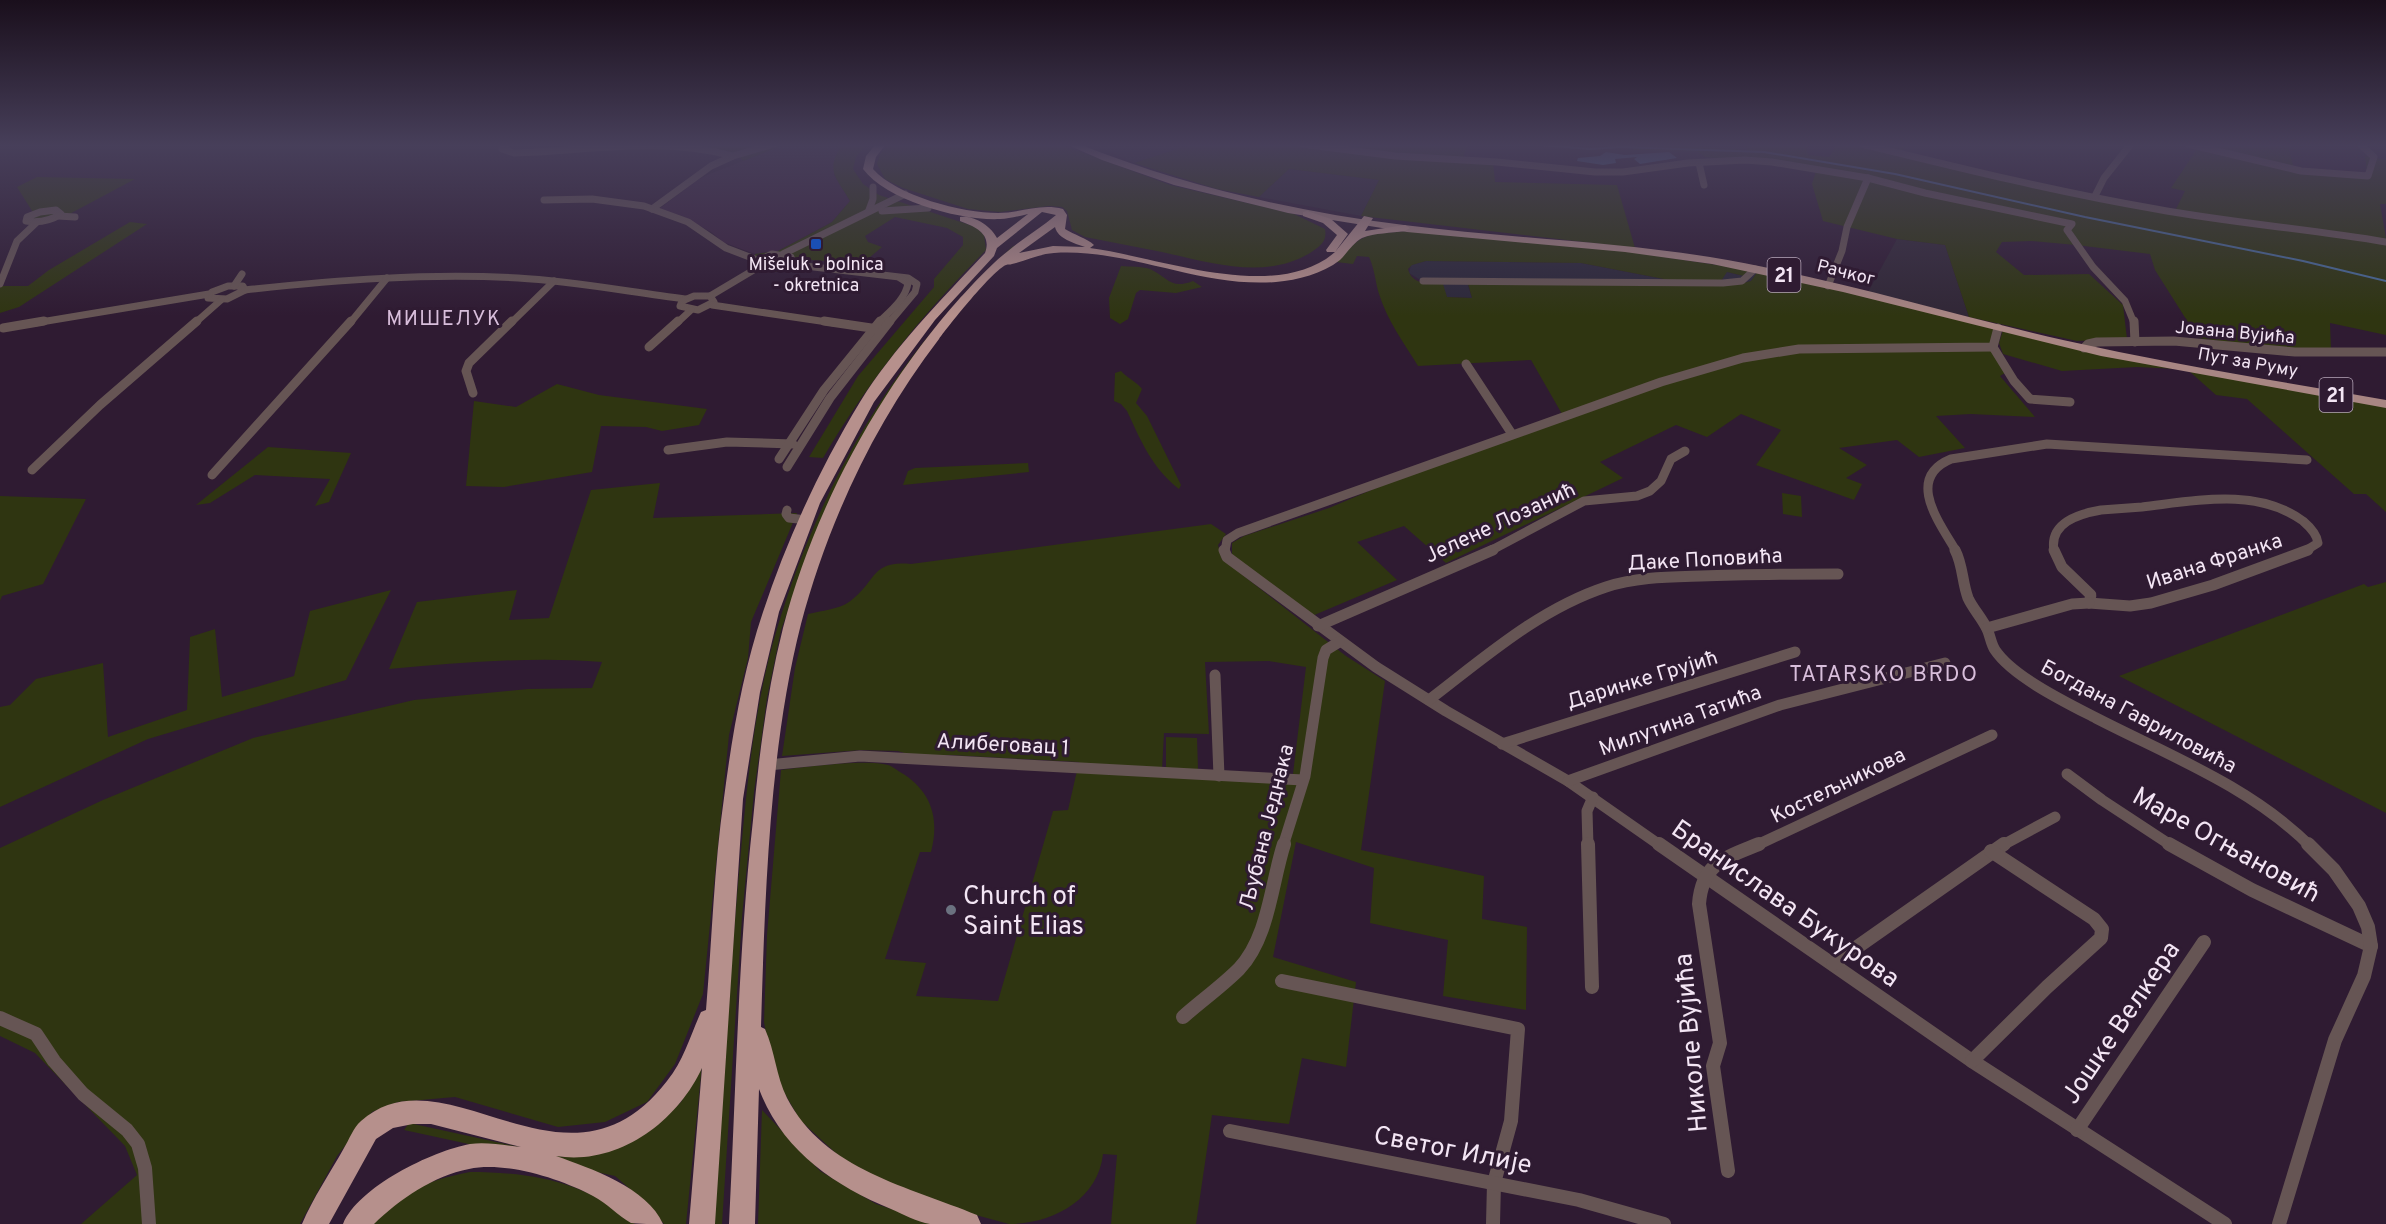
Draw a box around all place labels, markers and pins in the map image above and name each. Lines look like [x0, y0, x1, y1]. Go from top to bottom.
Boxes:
marker: Mišeluk - bolnica - okretnica [809, 237, 823, 251]
place label: Mišeluk - bolnica - okretnica [748, 254, 884, 298]
place label: Church of Saint Elias [963, 881, 1084, 944]
marker: Church of Saint Elias [944, 903, 958, 917]

